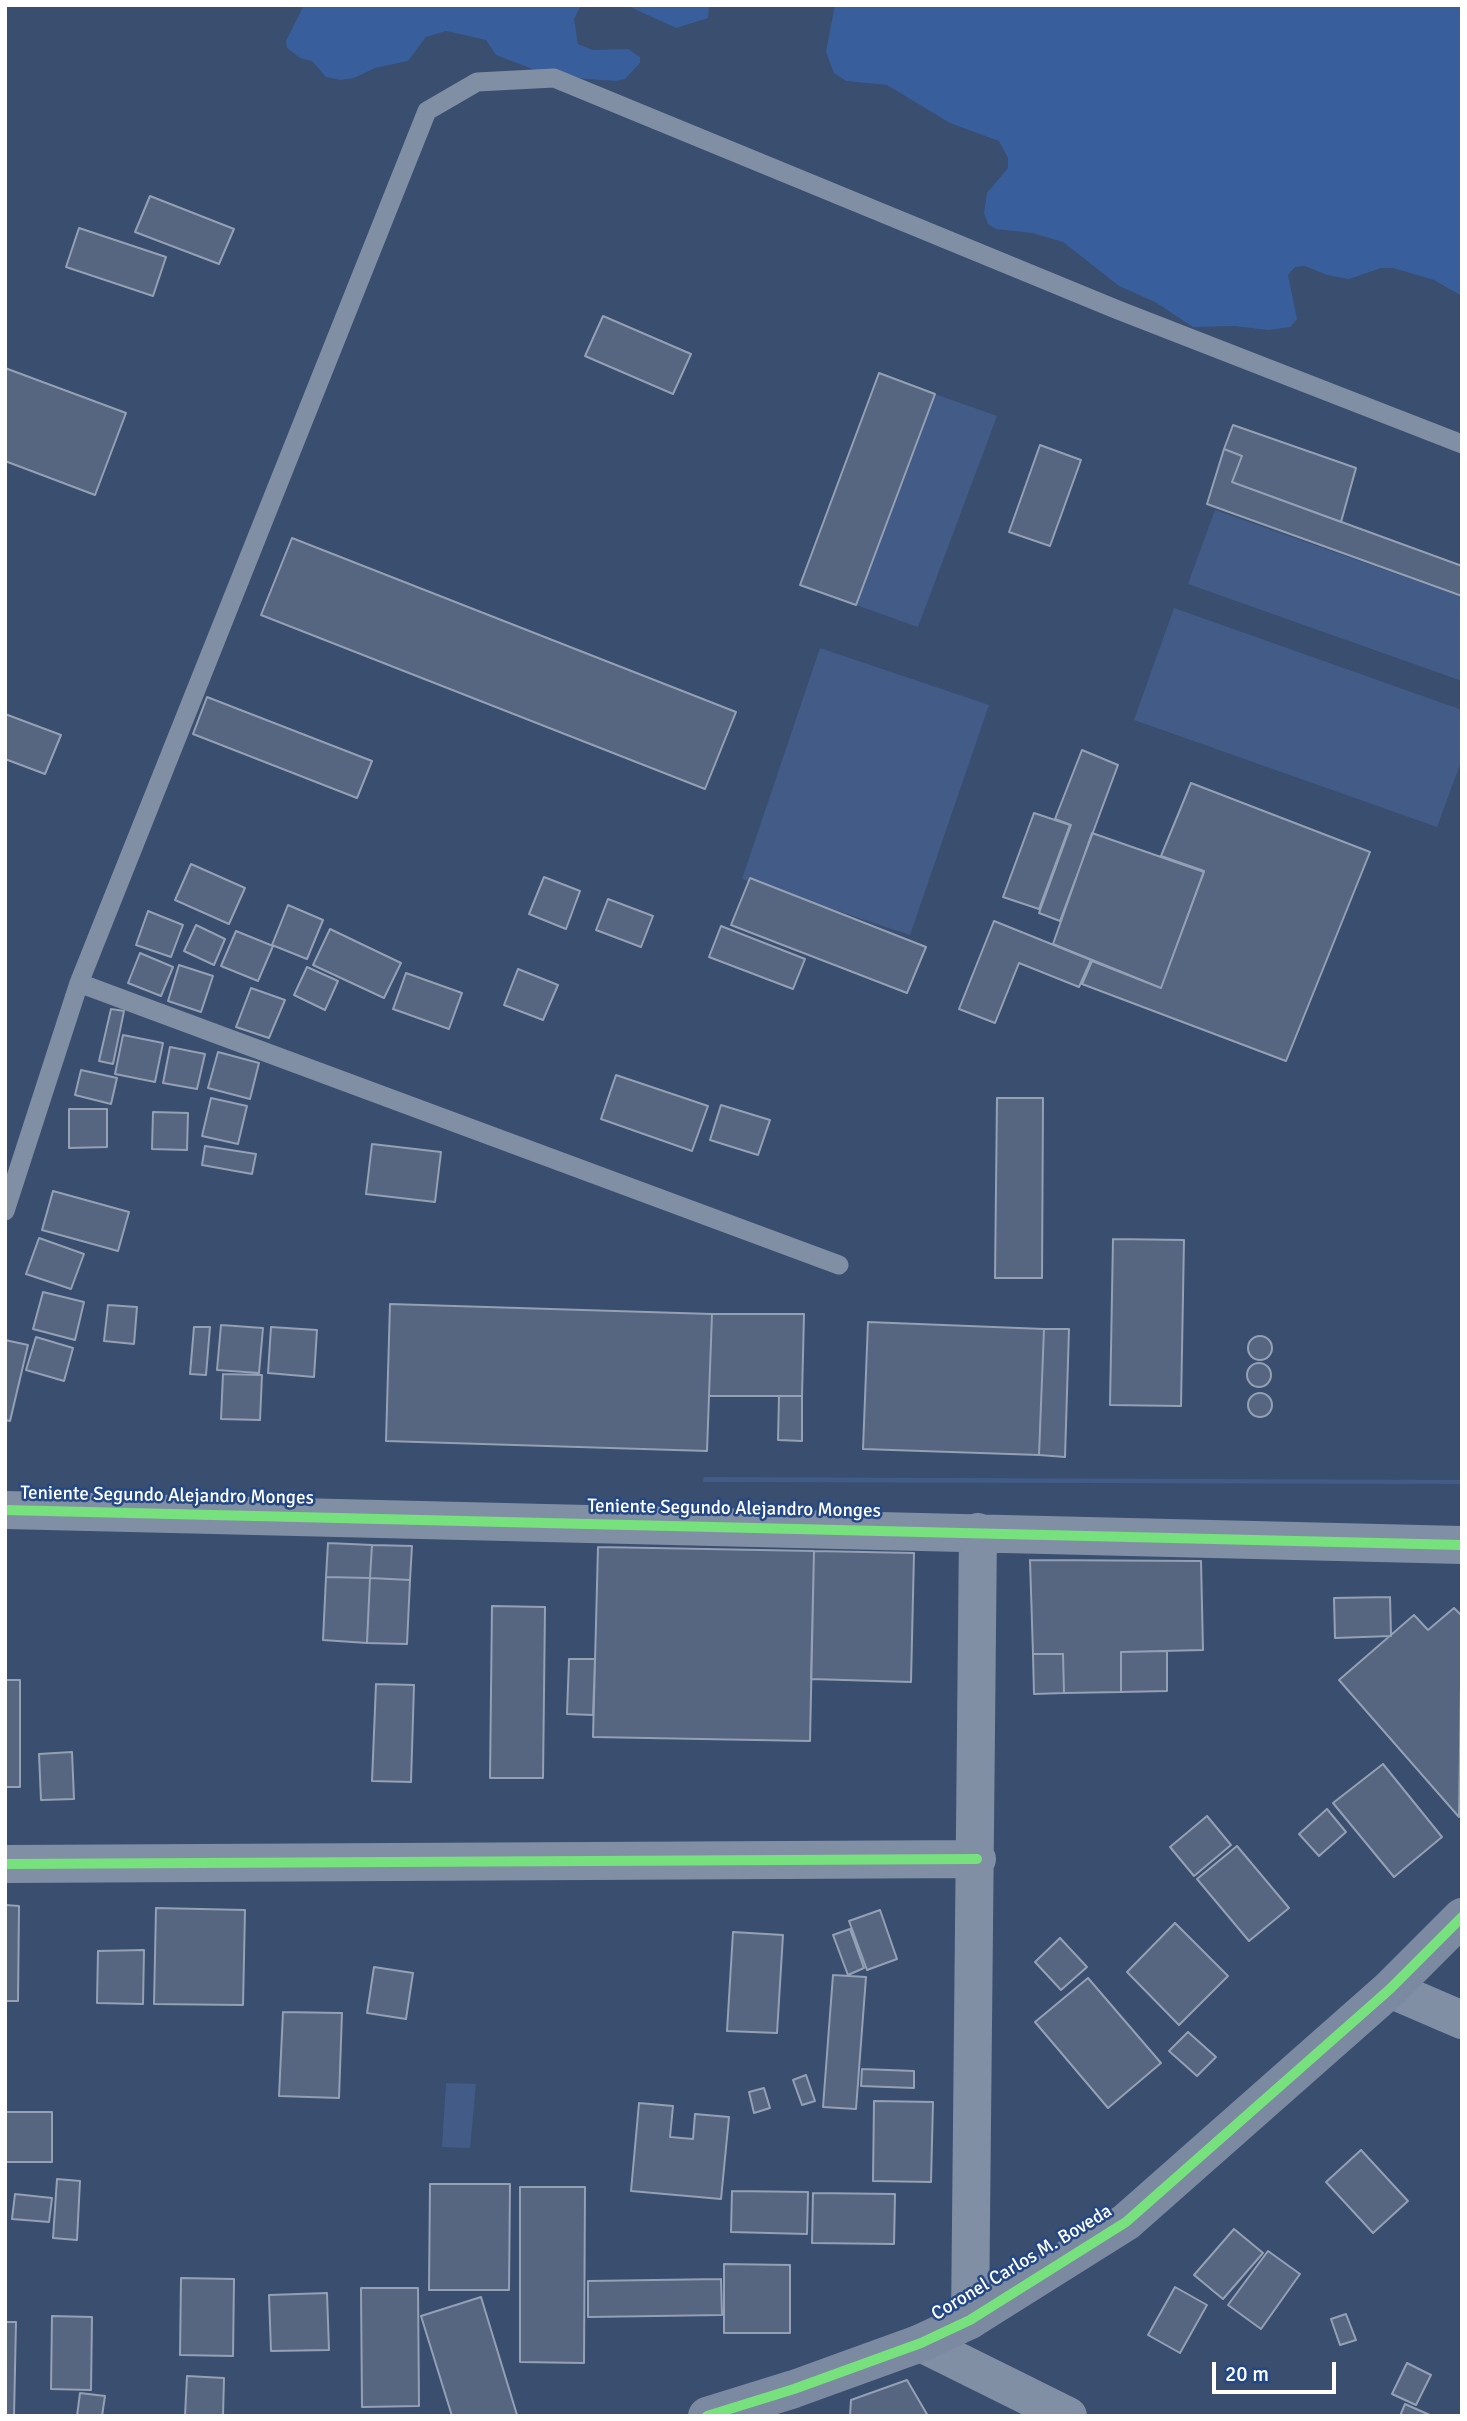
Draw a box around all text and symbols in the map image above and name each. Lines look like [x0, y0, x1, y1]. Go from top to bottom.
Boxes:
street label: Teniente Segundo Alejandro Monges [20, 1482, 314, 1510]
street label: Teniente Segundo Alejandro Monges [587, 1495, 881, 1523]
street label: Coronel Carlos M. Boveda [928, 2200, 1116, 2326]
scale bar [1215, 2348, 1339, 2392]
text: 20 m [1225, 2361, 1269, 2387]

